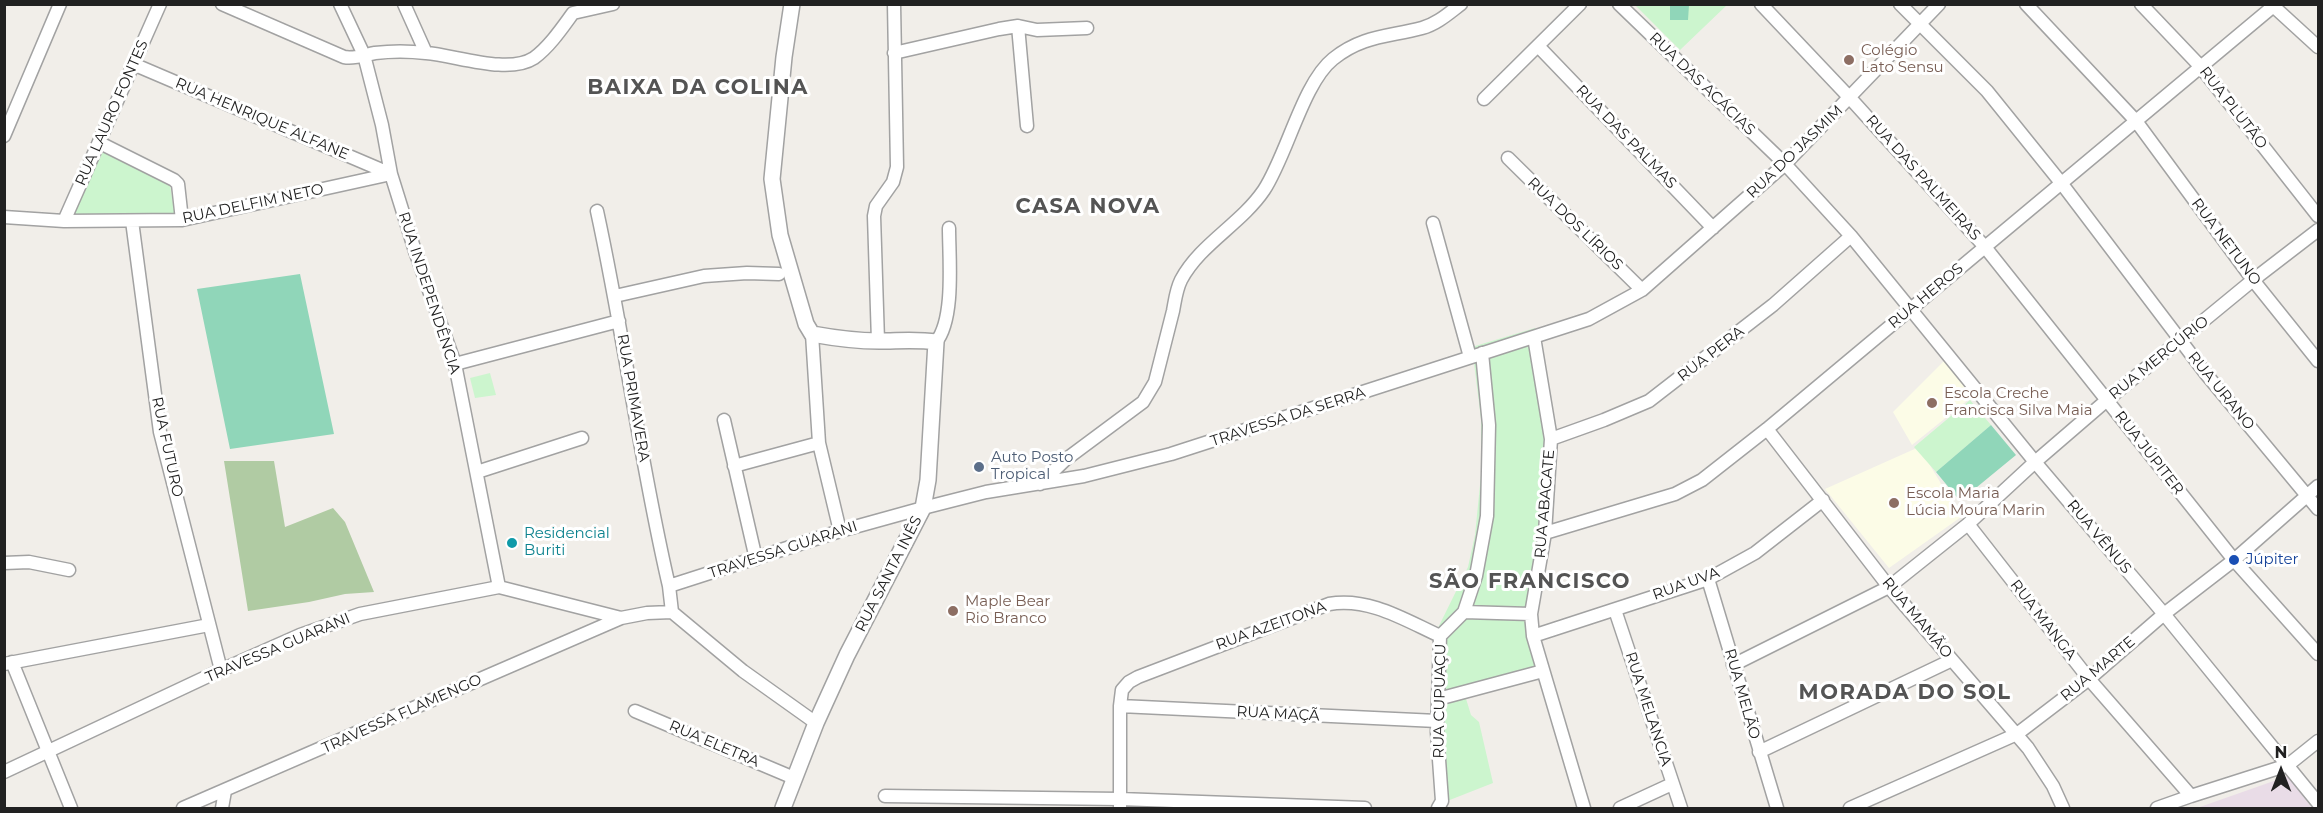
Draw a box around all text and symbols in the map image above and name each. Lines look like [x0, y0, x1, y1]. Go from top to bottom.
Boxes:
street label: RUA DAS ACÁCIAS [1645, 29, 1759, 139]
street label: RUA LAURO FONTES [72, 37, 152, 189]
place label: Colégio Lato Sensu [1861, 42, 1944, 77]
marker: Colégio Lato Sensu [1842, 53, 1856, 67]
street label: RUA PLUTÃO [2195, 63, 2271, 153]
street label: RUA HENRIQUE ALFANE [172, 74, 352, 164]
district label: BAIXA DA COLINA [587, 75, 809, 101]
street label: RUA DAS PALMAS [1572, 81, 1680, 193]
street label: RUA DO JASMIM [1743, 102, 1847, 202]
street label: RUA DAS PALMEIRAS [1862, 112, 1984, 244]
street label: RUA DOS LÍRIOS [1523, 174, 1627, 274]
street label: RUA DELFIM NETO [181, 180, 325, 228]
district label: CASA NOVA [1015, 194, 1161, 220]
street label: RUA NETUNO [2187, 195, 2265, 289]
street label: RUA INDEPENDÊNCIA [394, 210, 464, 376]
street label: RUA HEROS [1885, 260, 1967, 332]
street label: RUA MERCÚRIO [2106, 312, 2212, 404]
street label: RUA PERA [1674, 322, 1748, 386]
street label: RUA PRIMAVERA [613, 333, 653, 463]
street label: RUA URANO [2184, 348, 2258, 434]
street label: TRAVESSA DA SERRA [1208, 383, 1368, 451]
place label: Escola Creche Francisca Silva Maia [1944, 385, 2093, 420]
street label: RUA FUTURO [148, 395, 186, 499]
marker: Escola Creche Francisca Silva Maia [1925, 396, 1939, 410]
street label: RUA JÚPITER [2111, 408, 2187, 498]
place label: Auto Posto Tropical [991, 449, 1073, 484]
street label: RUA ABACATE [1531, 449, 1559, 559]
marker: Auto Posto Tropical [972, 460, 986, 474]
place label: Escola Maria Lúcia Moura Marin [1906, 485, 2045, 520]
marker: Escola Maria Lúcia Moura Marin [1887, 496, 1901, 510]
street label: RUA VÊNUS [2063, 496, 2135, 578]
street label: RUA SANTA INÊS [852, 513, 926, 635]
street label: TRAVESSA GUARANI [706, 517, 860, 583]
place label: Residencial Buriti [524, 525, 610, 560]
marker: Residencial Buriti [505, 536, 519, 550]
place label: Júpiter [2246, 551, 2299, 569]
marker: Júpiter [2227, 553, 2241, 567]
street label: RUA UVA [1650, 564, 1722, 604]
district label: SÃO FRANCISCO [1429, 569, 1631, 595]
street label: RUA MAMÃO [1878, 574, 1956, 662]
street label: RUA MANGA [2006, 576, 2080, 664]
place label: Maple Bear Rio Branco [965, 593, 1050, 628]
street label: RUA AZEITONA [1213, 598, 1329, 654]
marker: Maple Bear Rio Branco [946, 604, 960, 618]
street label: TRAVESSA GUARANI [203, 609, 353, 687]
street label: RUA MARTE [2057, 633, 2139, 705]
street label: RUA CUPUAÇU [1430, 643, 1450, 759]
street label: RUA MELÃO [1720, 647, 1764, 741]
street label: RUA MELANCIA [1621, 650, 1675, 768]
street label: TRAVESSA FLAMENGO [319, 671, 485, 757]
district label: MORADA DO SOL [1799, 680, 2011, 706]
street label: RUA MAÇÃ [1236, 703, 1320, 725]
street label: RUA ELETRA [666, 717, 762, 771]
north arrow [2251, 741, 2311, 801]
text: N [2275, 743, 2287, 762]

